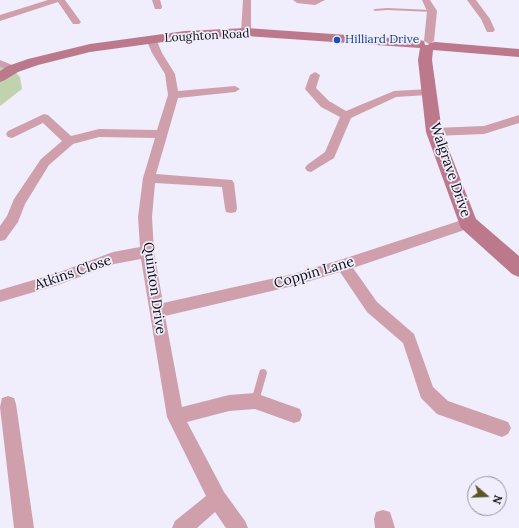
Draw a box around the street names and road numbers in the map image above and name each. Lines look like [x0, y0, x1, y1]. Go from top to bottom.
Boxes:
street label: Loughton Road [164, 27, 250, 45]
street label: Walgrave Drive [426, 121, 474, 219]
street label: Quinton Drive [139, 241, 169, 335]
street label: Atkins Close [32, 252, 114, 294]
street label: Coppin Lane [272, 254, 356, 292]

